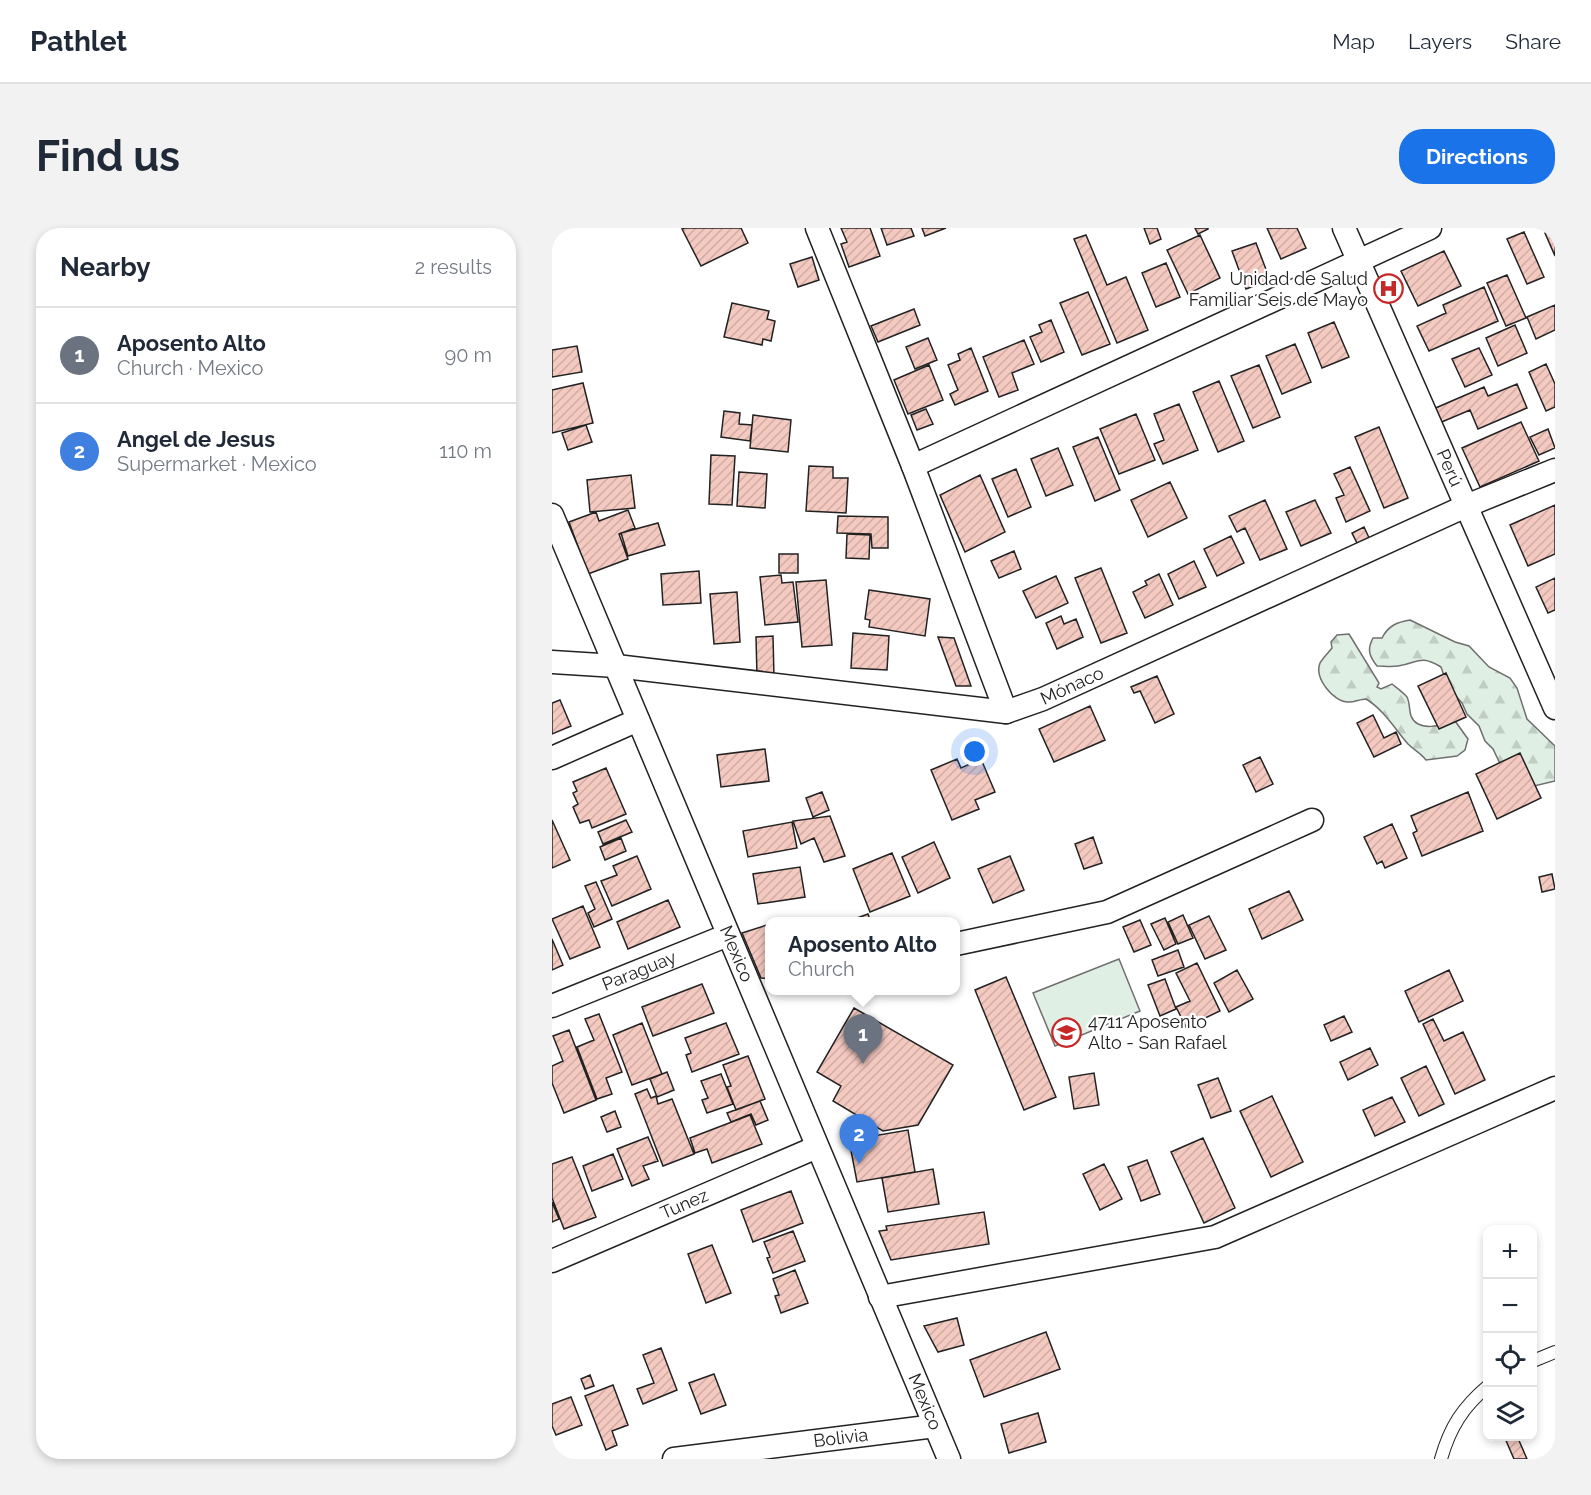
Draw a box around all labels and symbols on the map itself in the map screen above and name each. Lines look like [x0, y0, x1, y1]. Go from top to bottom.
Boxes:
place label: Unidad de Salud Familiar Seis de Mayo [1189, 268, 1368, 310]
hospital icon: Unidad de Salud Familiar Seis de Mayo [1373, 273, 1405, 305]
street label: Perú [1433, 446, 1467, 490]
street label: Mónaco [1037, 662, 1107, 709]
your location [960, 737, 989, 766]
street label: Mexico [716, 922, 758, 985]
street label: Paraguay [599, 946, 679, 995]
place label: 4711 Aposento Alto - San Rafael [1088, 1011, 1227, 1053]
pin: 1 [844, 1014, 882, 1064]
school or university icon: 4711 Aposento Alto - San Rafael [1051, 1016, 1083, 1048]
pin: 2 [840, 1114, 878, 1164]
street label: Tunez [657, 1184, 711, 1223]
street label: Mexico [904, 1370, 947, 1433]
street label: Bolivia [812, 1424, 869, 1451]

